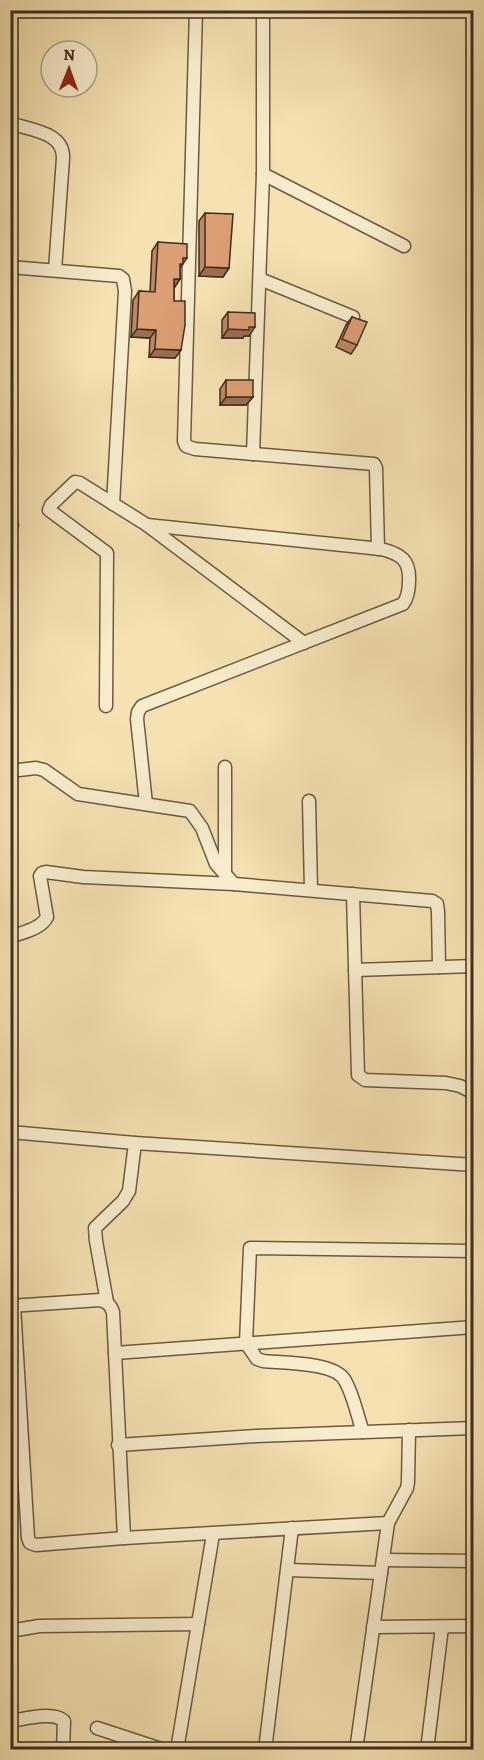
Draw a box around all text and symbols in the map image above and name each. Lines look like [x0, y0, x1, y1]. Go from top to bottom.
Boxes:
north arrow [39, 39, 99, 99]
text: N [63, 44, 76, 66]

